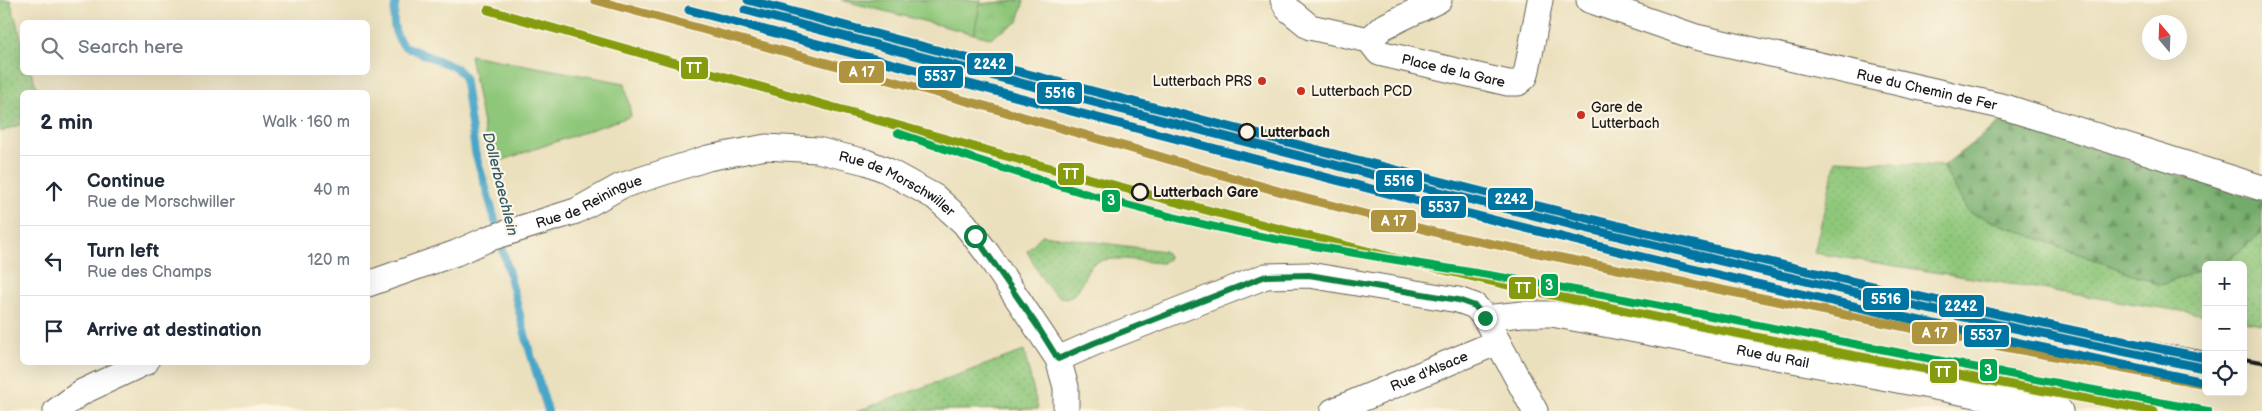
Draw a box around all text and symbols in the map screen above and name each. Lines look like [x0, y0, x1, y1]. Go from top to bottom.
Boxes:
north arrow [2142, 15, 2187, 60]
search box [20, 20, 370, 75]
icon: search [38, 34, 66, 62]
text: Search here [78, 36, 183, 59]
street label: Place de la Gare [1400, 50, 1507, 91]
line badge: 2242 [966, 52, 1014, 76]
line badge: TT [680, 56, 709, 80]
text: 2242 [974, 56, 1007, 73]
text: TT [686, 60, 702, 77]
line badge: A 17 [838, 60, 885, 84]
text: A 17 [848, 64, 875, 81]
line badge: 5537 [917, 65, 964, 89]
street label: Rue du Chemin de Fer [1855, 65, 2000, 114]
text: 5537 [924, 68, 956, 85]
place label: Lutterbach PRS [1153, 73, 1252, 90]
marker: Lutterbach PRS [1256, 75, 1268, 87]
line badge: 5516 [1036, 81, 1083, 105]
place label: Lutterbach PCD [1311, 83, 1412, 100]
text: 5516 [1045, 85, 1075, 102]
marker: Lutterbach PCD [1295, 85, 1307, 97]
place label: Gare de Lutterbach [1591, 99, 1660, 132]
marker: Gare de Lutterbach [1575, 109, 1587, 121]
text: 2 min [40, 110, 93, 135]
text: Walk · 160 m [262, 113, 350, 132]
marker: Lutterbach [1238, 123, 1256, 141]
place label: Lutterbach [1260, 124, 1330, 141]
water label: Dollerbaechlein [478, 130, 522, 238]
street label: Rue de Morschwiller [837, 147, 959, 220]
line badge: TT [1057, 162, 1085, 186]
text: TT [1063, 166, 1079, 183]
line badge: 5516 [1375, 169, 1423, 193]
text: Continue [87, 170, 165, 193]
street label: Rue de Reiningue [533, 171, 644, 232]
text: 5516 [1384, 173, 1414, 190]
icon: ahead [40, 177, 68, 205]
text: 40 m [313, 181, 350, 200]
marker: Lutterbach Gare [1131, 183, 1149, 201]
place label: Lutterbach Gare [1153, 184, 1258, 201]
line badge: 2242 [1487, 187, 1534, 211]
line badge: 3 [1101, 189, 1121, 213]
text: 2242 [1495, 191, 1528, 208]
text: 3 [1107, 192, 1115, 209]
text: Rue de Morschwiller [87, 193, 235, 212]
line badge: 5537 [1420, 195, 1467, 219]
text: 5537 [1428, 199, 1460, 216]
line badge: A 17 [1370, 209, 1417, 233]
text: A 17 [1380, 213, 1407, 230]
route start [964, 225, 987, 248]
text: Turn left [87, 240, 159, 263]
icon: left [40, 247, 68, 275]
text: 120 m [307, 251, 350, 270]
map controls [2202, 261, 2247, 396]
button: + [2202, 261, 2247, 306]
text: Rue des Champs [87, 263, 212, 282]
line badge: 3 [1540, 273, 1559, 297]
line badge: TT [1508, 276, 1537, 300]
text: 3 [1545, 277, 1553, 294]
text: TT [1515, 280, 1531, 297]
line badge: 5516 [1862, 287, 1910, 311]
text: 5516 [1871, 291, 1901, 308]
line badge: 2242 [1938, 294, 1985, 318]
text: 2242 [1945, 298, 1978, 315]
button: − [2202, 306, 2247, 351]
route end [1474, 307, 1497, 330]
icon: arrive [40, 317, 68, 345]
text: Arrive at destination [87, 319, 262, 342]
line badge: A 17 [1911, 321, 1958, 345]
line badge: 5537 [1963, 324, 2010, 348]
text: A 17 [1921, 325, 1948, 342]
text: 5537 [1970, 327, 2002, 344]
street label: Rue du Rail [1735, 341, 1811, 371]
street label: Rue d'Alsace [1388, 347, 1470, 395]
button: locate [2202, 351, 2247, 396]
line badge: 3 [1979, 358, 1998, 382]
line badge: TT [1929, 360, 1958, 384]
text: 3 [1984, 362, 1992, 379]
text: TT [1935, 364, 1951, 381]

